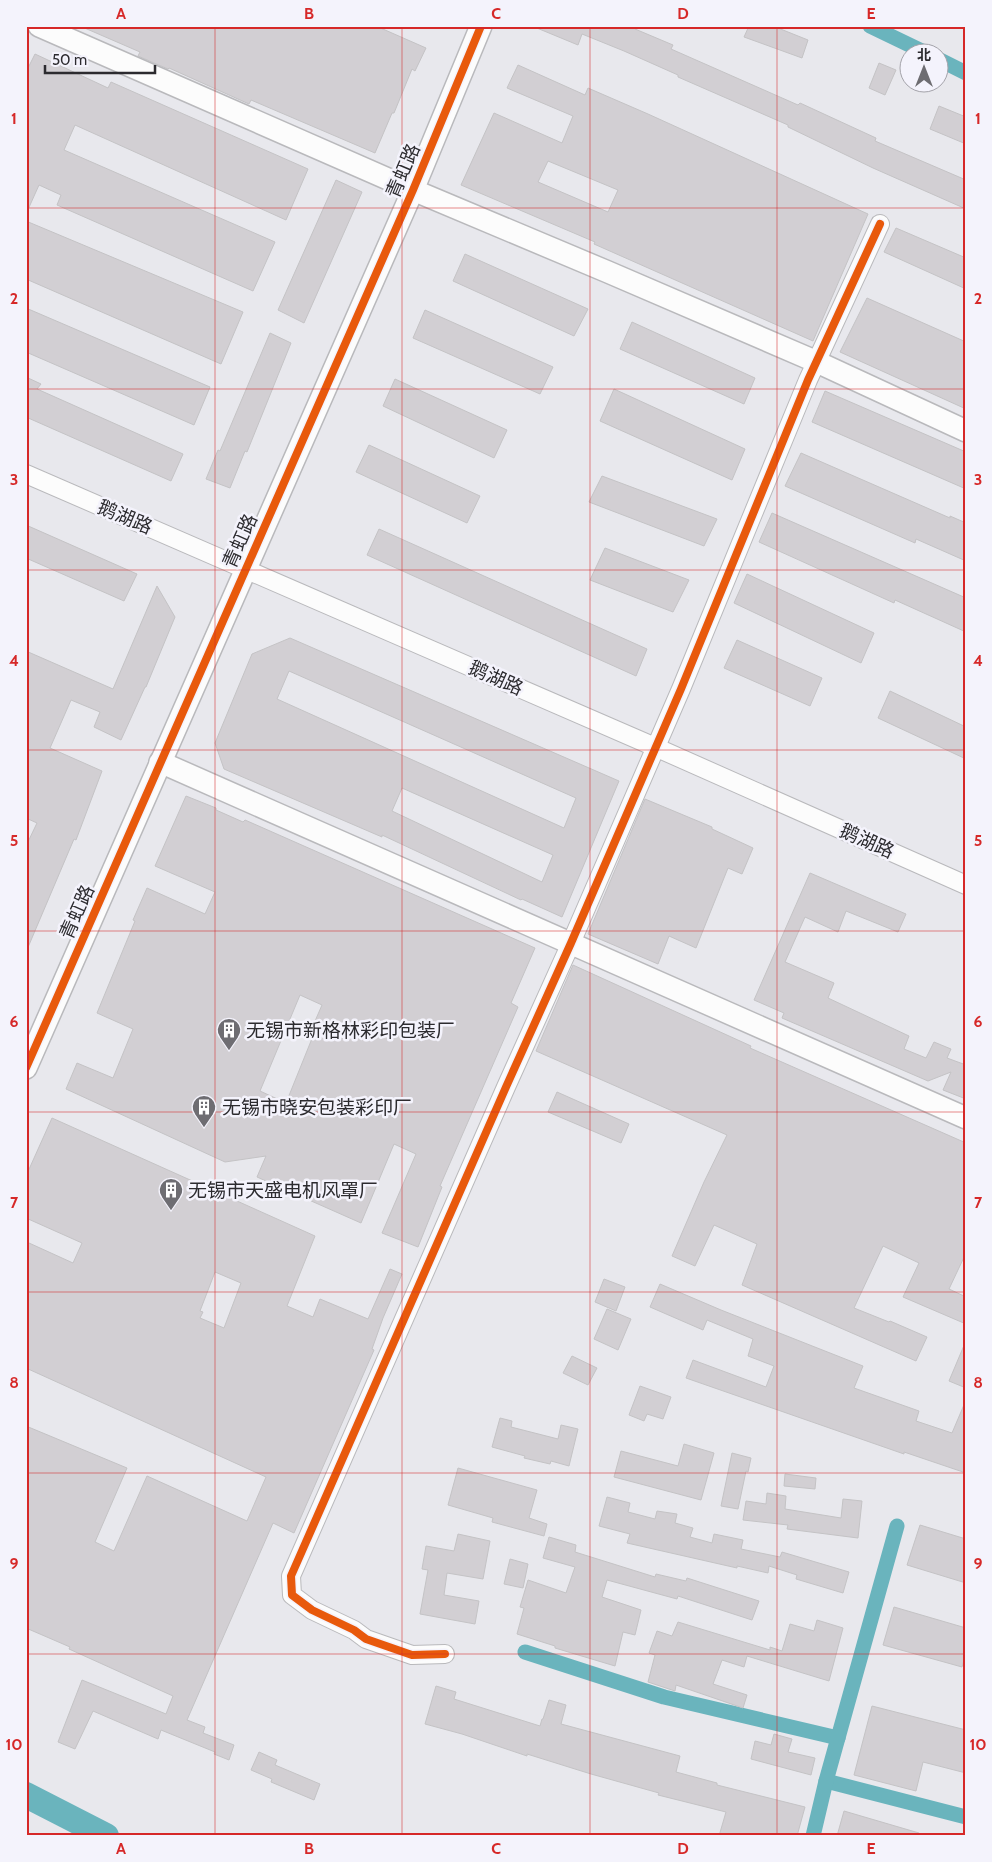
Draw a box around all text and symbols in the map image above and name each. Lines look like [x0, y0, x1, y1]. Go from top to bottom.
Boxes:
text: A [116, 4, 126, 23]
text: B [304, 4, 314, 23]
text: C [491, 4, 501, 23]
text: D [677, 4, 689, 23]
text: E [866, 4, 876, 23]
scale bar [45, 42, 155, 74]
north arrow [900, 42, 950, 92]
text: 北 [917, 46, 931, 64]
text: 50 m [52, 51, 87, 69]
text: 1 [11, 109, 17, 128]
text: 1 [975, 109, 981, 128]
street label: 青虹路 [381, 140, 425, 202]
text: 2 [10, 289, 18, 308]
text: 2 [974, 289, 982, 308]
text: 3 [10, 470, 18, 489]
text: 3 [974, 470, 982, 489]
street label: 鹅湖路 [94, 495, 156, 539]
street label: 青虹路 [218, 510, 262, 572]
text: 4 [9, 651, 19, 670]
text: 4 [973, 651, 983, 670]
street label: 鹅湖路 [465, 656, 527, 700]
street label: 鹅湖路 [836, 819, 898, 863]
text: 5 [10, 831, 18, 850]
text: 5 [974, 831, 982, 850]
street label: 青虹路 [55, 881, 99, 943]
text: 6 [10, 1012, 19, 1031]
text: 6 [974, 1012, 983, 1031]
building icon: 无锡市新格林彩印包装厂 [216, 1017, 242, 1051]
place label: 无锡市新格林彩印包装厂 [246, 1019, 455, 1042]
building icon: 无锡市晓安包装彩印厂 [191, 1094, 217, 1128]
place label: 无锡市晓安包装彩印厂 [222, 1096, 412, 1119]
building icon: 无锡市天盛电机风罩厂 [158, 1177, 184, 1211]
place label: 无锡市天盛电机风罩厂 [188, 1179, 378, 1202]
text: 7 [10, 1193, 19, 1212]
text: 7 [974, 1193, 983, 1212]
text: 8 [9, 1373, 19, 1392]
text: 8 [973, 1373, 983, 1392]
text: 9 [10, 1554, 19, 1573]
text: 9 [974, 1554, 983, 1573]
text: 10 [5, 1735, 23, 1754]
text: 10 [969, 1735, 987, 1754]
text: A [116, 1839, 126, 1858]
text: B [304, 1839, 314, 1858]
text: C [491, 1839, 501, 1858]
text: D [677, 1839, 689, 1858]
text: E [866, 1839, 876, 1858]

